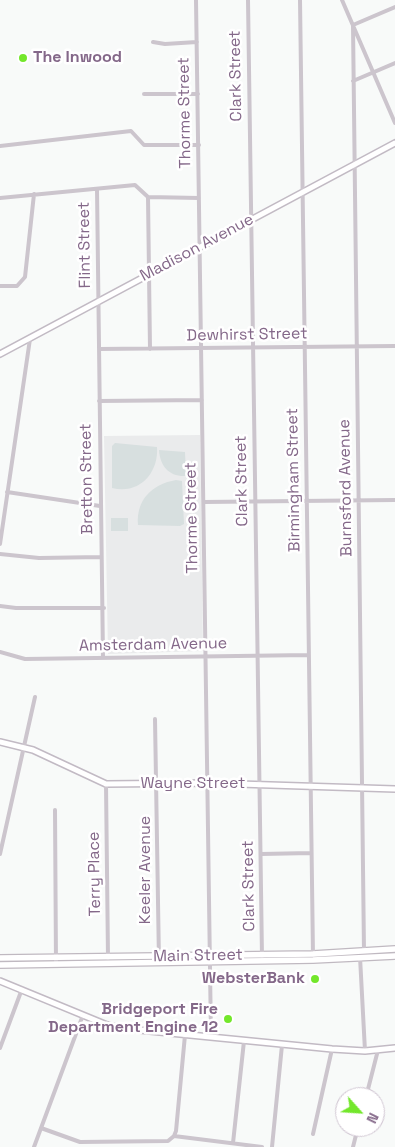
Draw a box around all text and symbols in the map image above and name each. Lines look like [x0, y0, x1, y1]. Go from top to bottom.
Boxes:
street label: Clark Street [226, 30, 246, 122]
place label: The Inwood [33, 48, 122, 68]
marker: The Inwood [17, 52, 29, 64]
street label: Thorme Street [174, 57, 196, 169]
street label: Flint Street [75, 202, 95, 288]
street label: Madison Avenue [137, 210, 257, 286]
street label: Dewhirst Street [186, 324, 308, 346]
street label: Birmingham Street [283, 408, 305, 552]
street label: Burnsford Avenue [335, 419, 357, 557]
street label: Bretton Street [76, 423, 98, 535]
street label: Clark Street [232, 435, 252, 527]
street label: Thorme Street [181, 462, 203, 574]
street label: Amsterdam Avenue [79, 634, 227, 656]
street label: Wayne Street [141, 774, 245, 794]
street label: Keeler Avenue [136, 816, 156, 924]
street label: Terry Place [85, 831, 105, 917]
street label: Clark Street [239, 840, 259, 932]
street label: Main Street [153, 946, 243, 966]
place label: WebsterBank [202, 969, 305, 989]
marker: WebsterBank [309, 973, 321, 985]
place label: Bridgeport Fire Department Engine 12 [48, 1000, 218, 1038]
marker: Bridgeport Fire Department Engine 12 [222, 1013, 234, 1025]
north arrow [335, 1087, 385, 1137]
text: N [362, 1110, 383, 1126]

